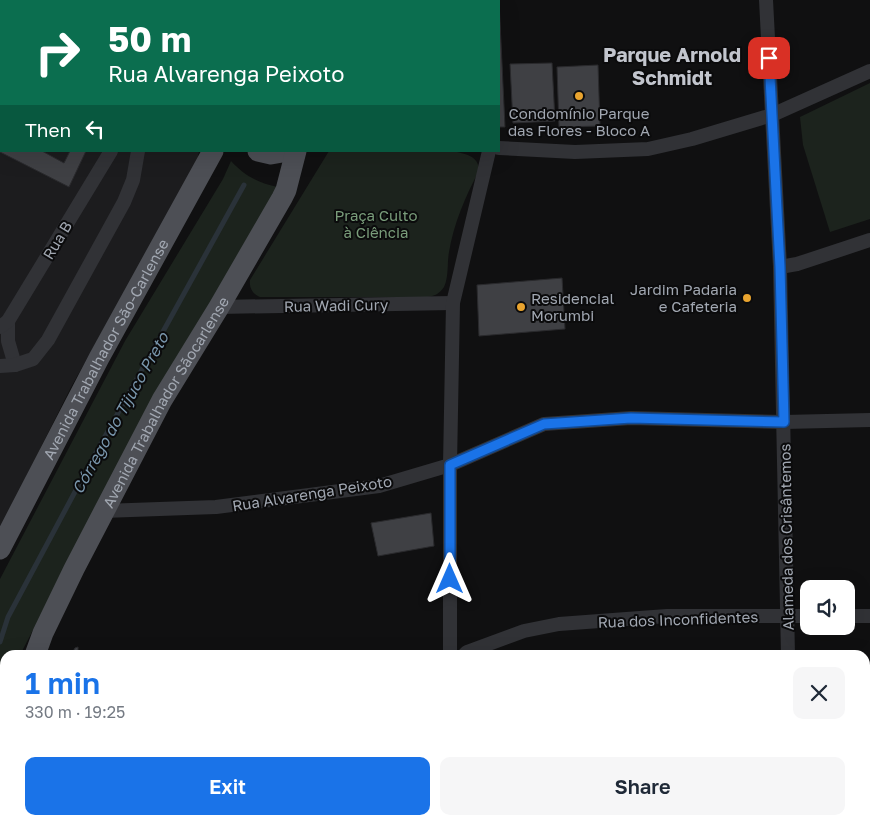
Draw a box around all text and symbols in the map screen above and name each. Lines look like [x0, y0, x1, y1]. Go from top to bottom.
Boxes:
text: 50 m [108, 18, 191, 60]
icon: right [25, 20, 90, 85]
pin [748, 37, 790, 79]
district label: Parque Arnold Schmidt [603, 42, 741, 89]
icon: arrive [755, 44, 783, 72]
text: Rua Alvarenga Peixoto [108, 60, 345, 87]
marker: Condomínio Parque das Flores - Bloco A [573, 90, 585, 102]
place label: Condomínio Parque das Flores - Bloco A [508, 104, 650, 139]
icon: left [81, 115, 109, 143]
text: Then [25, 118, 71, 141]
park label: Praça Culto à Ciência [334, 206, 418, 241]
street label: Rua B [39, 218, 75, 262]
street label: Avenida Trabalhador São-Carlense [39, 235, 172, 462]
place label: Jardim Padaria e Cafeteria [630, 280, 737, 315]
place label: Residencial Morumbi [531, 289, 615, 324]
marker: Jardim Padaria e Cafeteria [741, 292, 753, 304]
street label: Avenida Trabalhador Sãocarlense [99, 293, 232, 511]
street label: Rua Wadi Cury [284, 295, 389, 315]
marker: Residencial Morumbi [515, 301, 527, 313]
water label: Córrego do Tijuco Preto [67, 328, 173, 497]
street label: Alameda dos Crisântemos [775, 443, 797, 631]
street label: Rua Alvarenga Peixoto [231, 471, 393, 515]
position arrow [423, 552, 475, 604]
map controls [800, 580, 855, 635]
button: sound [800, 580, 855, 635]
street label: Rua dos Inconfidentes [597, 607, 759, 631]
text: 1 min [25, 665, 100, 701]
button: close [793, 667, 845, 719]
text: 330 m · 19:25 [25, 702, 125, 722]
button: Exit [25, 757, 430, 815]
button: Share [440, 757, 845, 815]

